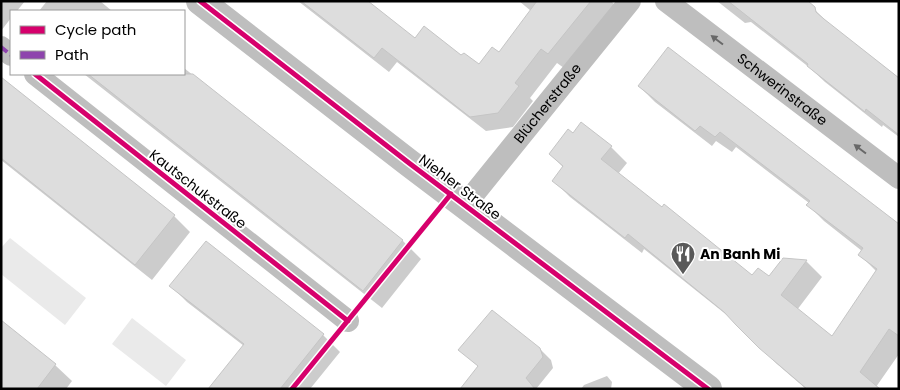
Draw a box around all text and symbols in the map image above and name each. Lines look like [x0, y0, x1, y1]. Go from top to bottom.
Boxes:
legend [10, 10, 185, 75]
text: Cycle path [55, 19, 136, 40]
one-way arrow [710, 35, 724, 45]
text: Path [55, 44, 89, 65]
street label: Schwerinstraße [733, 48, 832, 130]
street label: Blücherstraße [509, 59, 586, 147]
one-way arrow [853, 144, 867, 154]
street label: Kautschukstraße [145, 145, 251, 233]
street label: Niehler Straße [415, 149, 505, 225]
restaurant icon: An Banh Mi [670, 241, 696, 275]
place label: An Banh Mi [700, 244, 780, 264]

